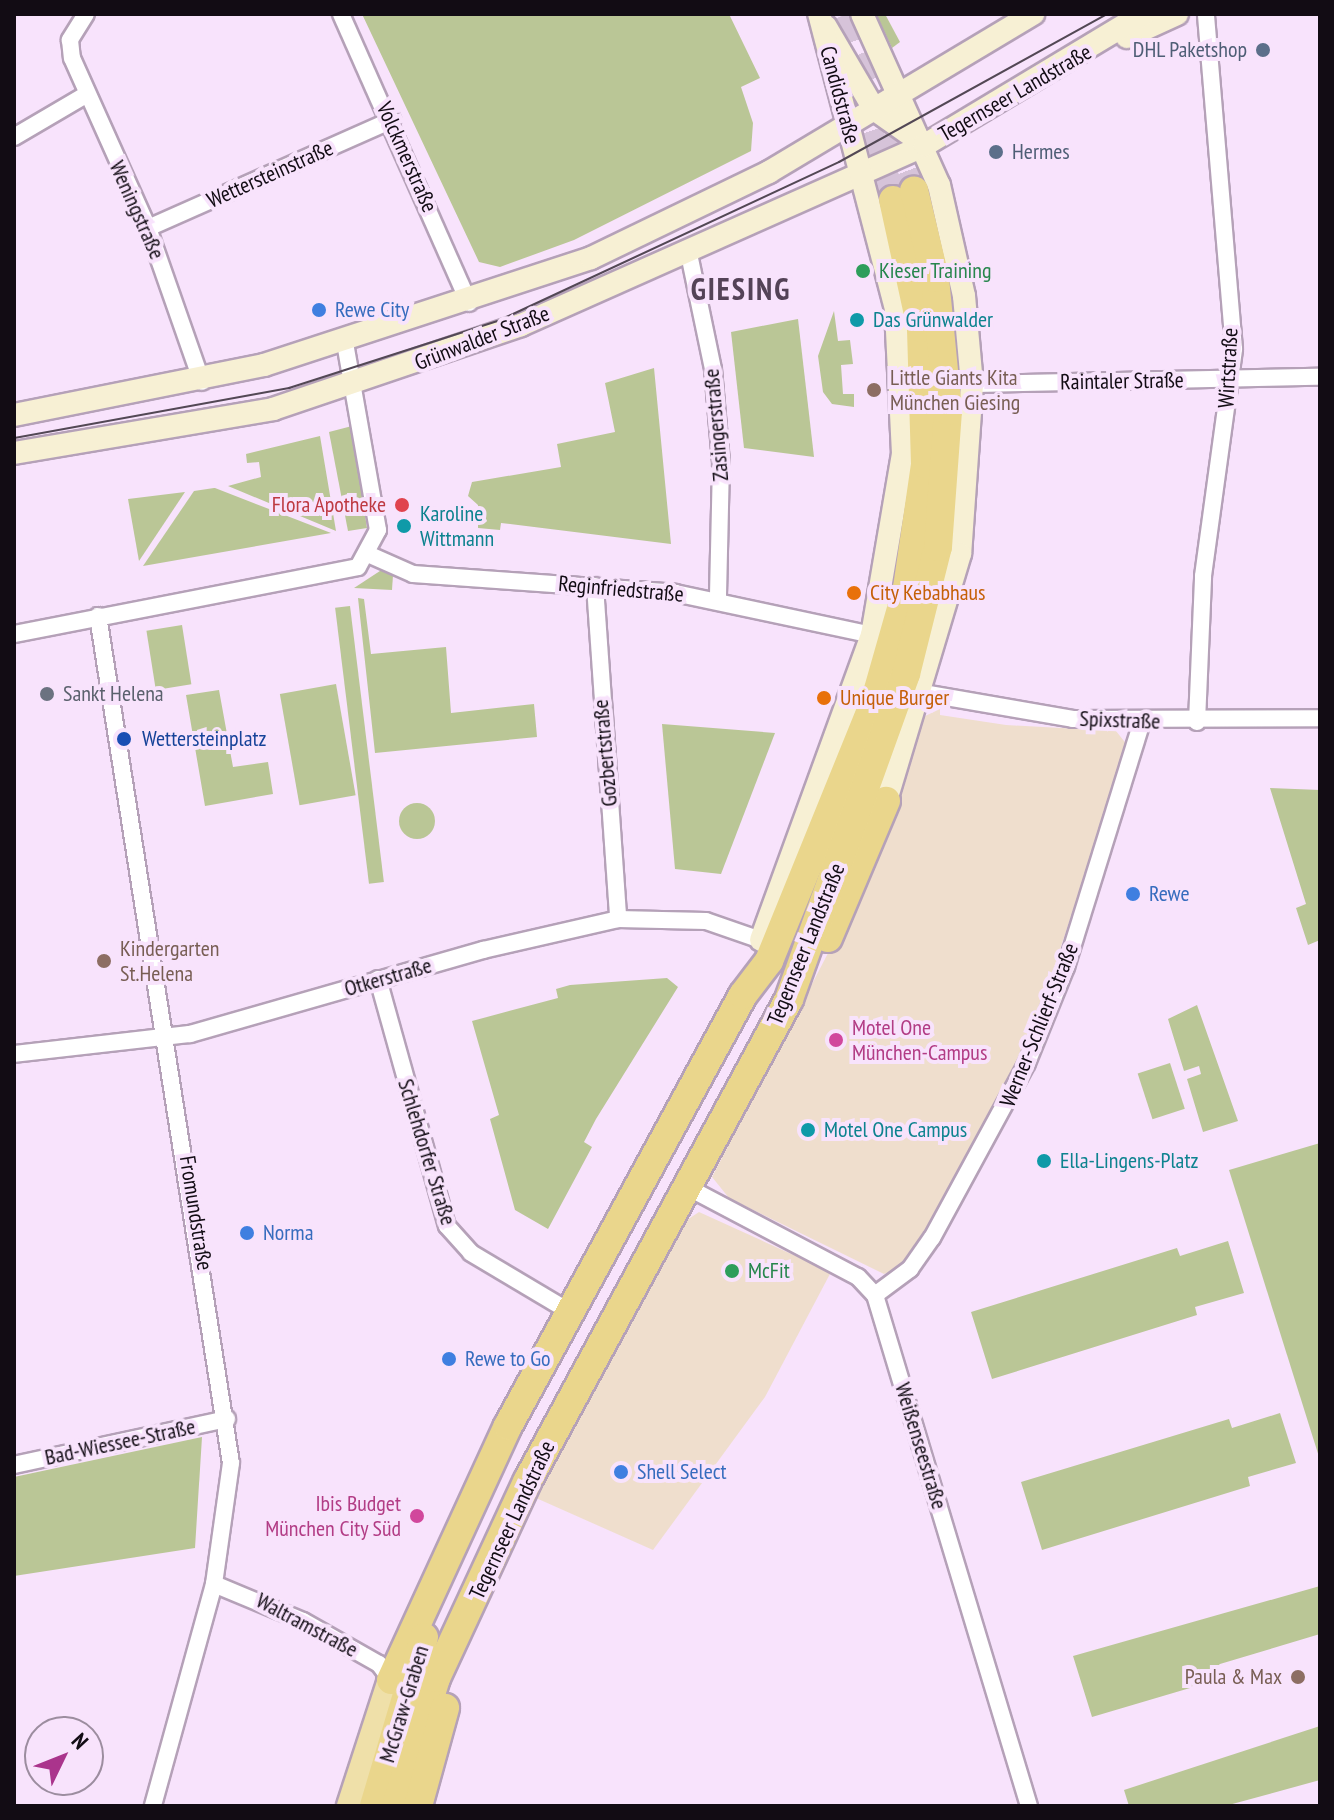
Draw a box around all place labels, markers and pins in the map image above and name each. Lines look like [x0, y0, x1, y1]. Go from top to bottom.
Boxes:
place label: DHL Paketshop [1132, 37, 1247, 63]
marker: DHL Paketshop [1254, 41, 1272, 59]
place label: Hermes [1012, 139, 1070, 165]
marker: Hermes [987, 143, 1005, 161]
place label: Kieser Training [879, 258, 992, 284]
marker: Kieser Training [854, 262, 872, 280]
place label: Rewe City [335, 297, 409, 323]
marker: Rewe City [310, 301, 328, 319]
place label: Das Grünwalder [873, 307, 993, 333]
marker: Das Grünwalder [848, 311, 866, 329]
place label: Little Giants Kita München Giesing [890, 364, 1020, 416]
marker: Little Giants Kita München Giesing [865, 381, 883, 399]
place label: Flora Apotheke [271, 492, 386, 518]
marker: Flora Apotheke [393, 496, 411, 514]
place label: Karoline Wittmann [420, 500, 494, 552]
marker: Karoline Wittmann [395, 517, 413, 535]
place label: City Kebabhaus [870, 580, 986, 606]
marker: City Kebabhaus [845, 584, 863, 602]
place label: Sankt Helena [63, 681, 164, 707]
marker: Sankt Helena [38, 685, 56, 703]
place label: Unique Burger [840, 685, 949, 711]
marker: Unique Burger [815, 689, 833, 707]
place label: Wettersteinplatz [142, 726, 266, 752]
marker: Wettersteinplatz [113, 728, 135, 750]
place label: Rewe [1149, 881, 1189, 907]
marker: Rewe [1124, 885, 1142, 903]
place label: Kindergarten St.Helena [120, 935, 219, 986]
marker: Kindergarten St.Helena [95, 952, 113, 970]
place label: Motel One München-Campus [852, 1014, 987, 1066]
marker: Motel One München-Campus [827, 1031, 845, 1049]
place label: Motel One Campus [824, 1117, 967, 1143]
marker: Motel One Campus [799, 1121, 817, 1139]
place label: Ella-Lingens-Platz [1060, 1148, 1198, 1174]
marker: Ella-Lingens-Platz [1035, 1152, 1053, 1170]
place label: Norma [263, 1220, 313, 1246]
marker: Norma [238, 1224, 256, 1242]
place label: McFit [748, 1258, 790, 1284]
marker: McFit [723, 1262, 741, 1280]
place label: Rewe to Go [465, 1346, 551, 1372]
marker: Rewe to Go [440, 1350, 458, 1368]
place label: Shell Select [637, 1459, 727, 1485]
marker: Shell Select [612, 1463, 630, 1481]
place label: Ibis Budget München City Süd [265, 1490, 401, 1542]
marker: Ibis Budget München City Süd [408, 1507, 426, 1525]
place label: Paula & Max [1185, 1664, 1282, 1690]
marker: Paula & Max [1289, 1668, 1307, 1686]

